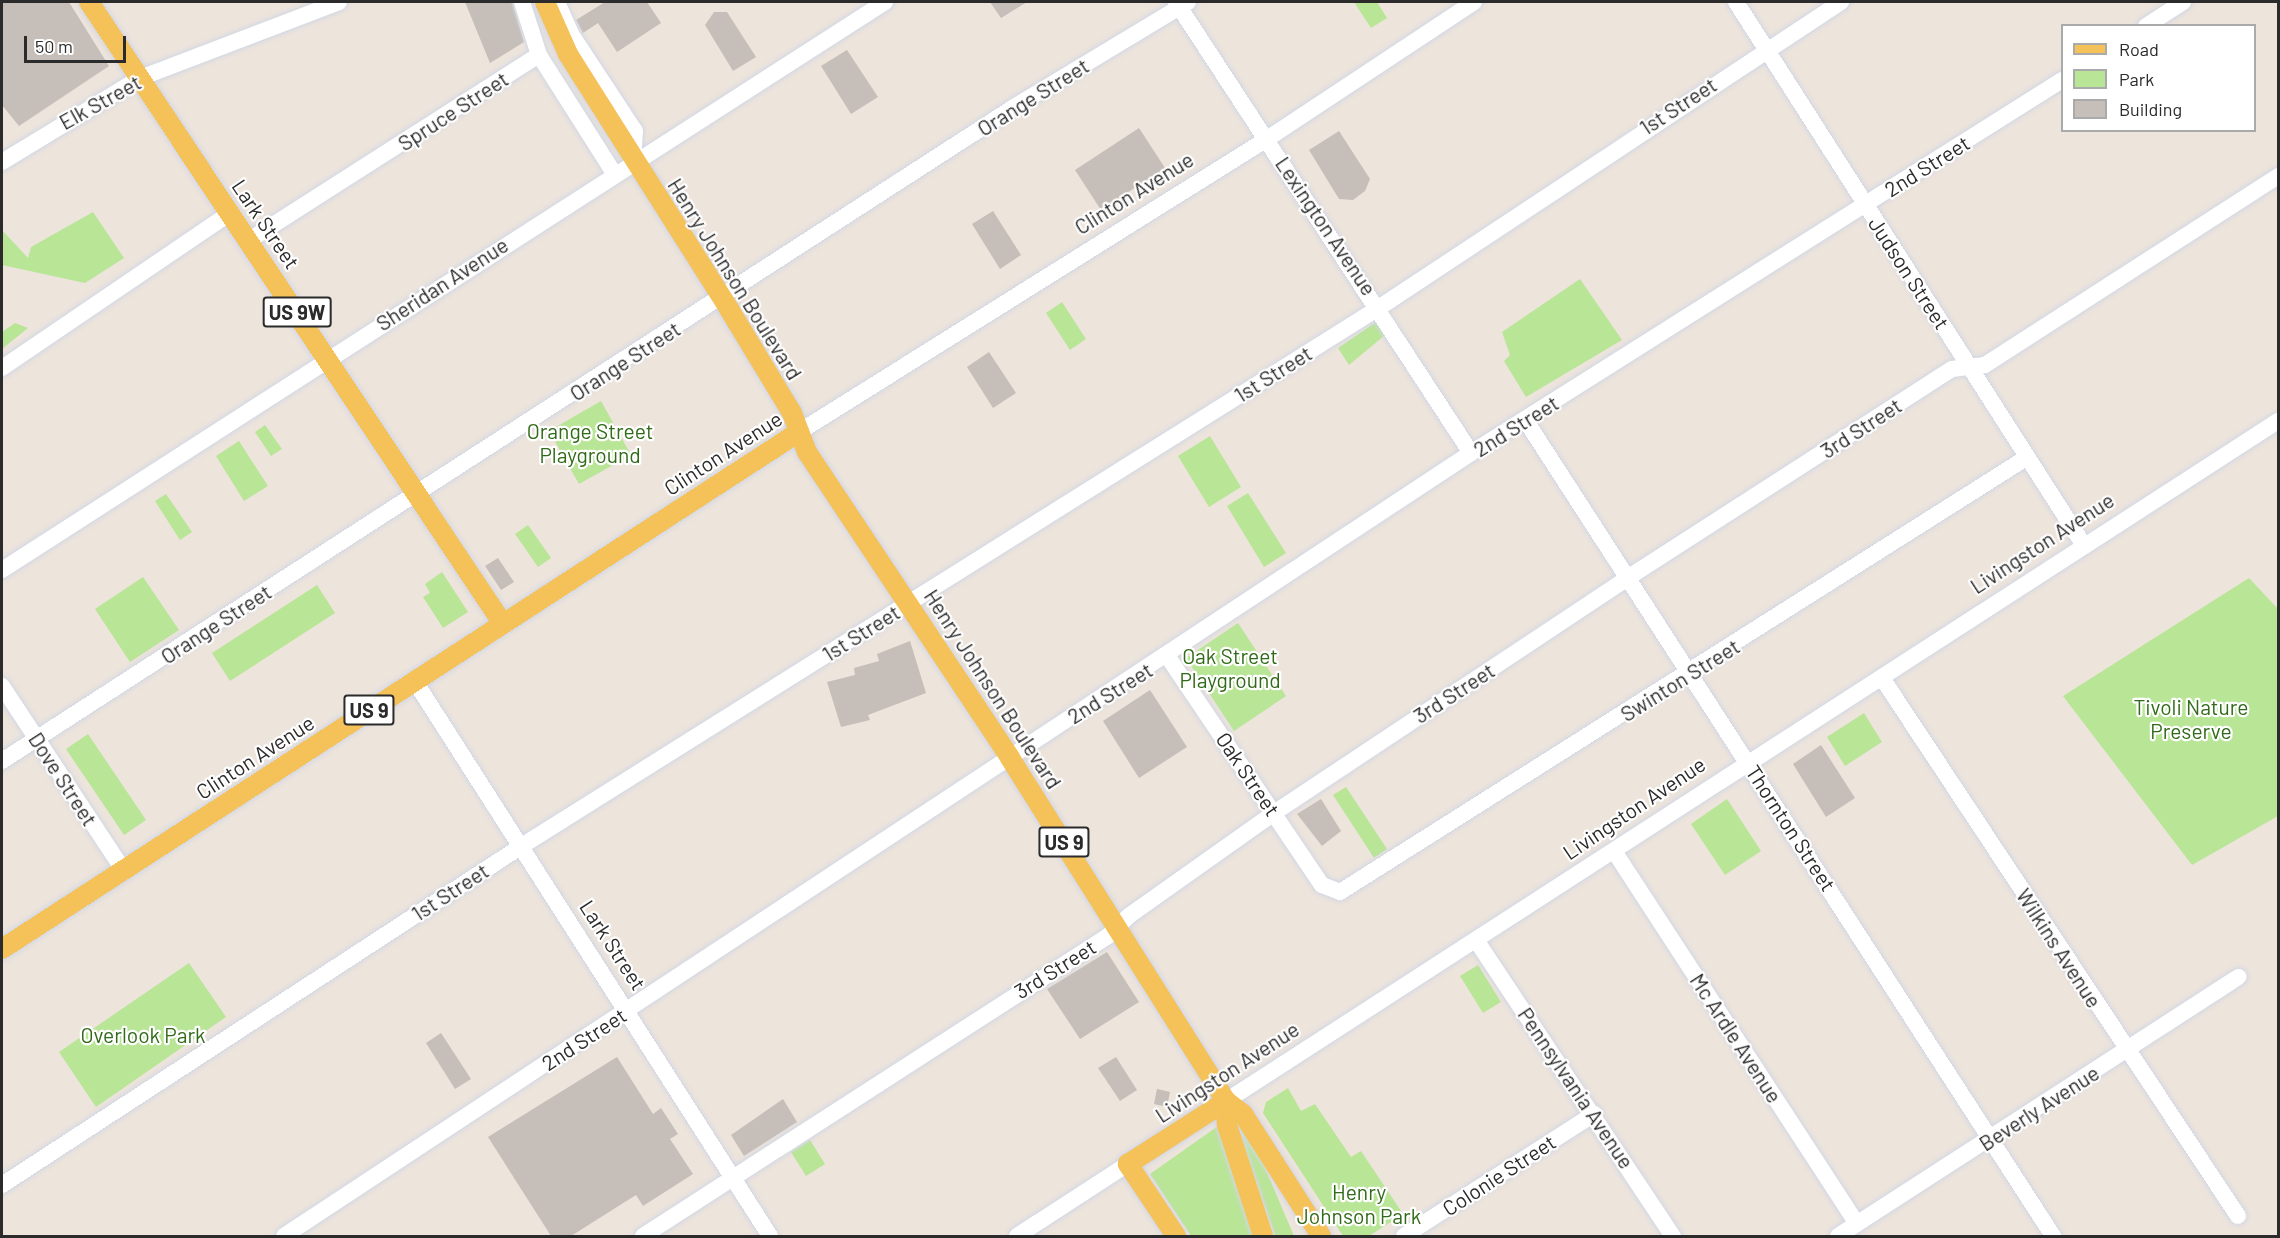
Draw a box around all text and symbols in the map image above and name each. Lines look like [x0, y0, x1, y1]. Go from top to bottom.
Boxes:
scale bar [27, 24, 129, 62]
legend [2061, 24, 2256, 132]
text: 50 m [35, 35, 73, 57]
text: Road [2119, 38, 2159, 60]
street label: Orange Street [973, 53, 1093, 141]
street label: Spruce Street [393, 66, 513, 156]
text: Park [2119, 68, 2154, 90]
street label: Elk Street [55, 69, 145, 135]
street label: 1st Street [1635, 72, 1721, 140]
text: Building [2119, 98, 2182, 120]
street label: 2nd Street [1880, 130, 1974, 202]
street label: Clinton Avenue [1070, 146, 1198, 240]
street label: Lexington Avenue [1270, 152, 1382, 300]
street label: Henry Johnson Boulevard [663, 174, 807, 384]
street label: Lark Street [227, 175, 305, 273]
street label: Judson Street [1863, 212, 1955, 334]
street label: Sheridan Avenue [371, 232, 513, 336]
road number: US 9W [262, 295, 332, 329]
street label: Orange Street [565, 316, 685, 406]
street label: 1st Street [1230, 340, 1316, 408]
street label: 2nd Street [1469, 390, 1563, 462]
street label: 3rd Street [1816, 393, 1906, 463]
street label: Clinton Avenue [659, 406, 787, 500]
park label: Orange Street Playground [527, 418, 653, 468]
street label: Livingston Avenue [1965, 487, 2119, 599]
street label: Orange Street [156, 579, 276, 669]
street label: Henry Johnson Boulevard [919, 585, 1067, 793]
street label: 1st Street [818, 599, 904, 667]
street label: Swinton Street [1616, 633, 1744, 727]
park label: Oak Street Playground [1179, 643, 1281, 693]
street label: 2nd Street [1063, 657, 1157, 729]
street label: 3rd Street [1409, 658, 1499, 728]
road number: US 9 [342, 693, 396, 727]
park label: Tivoli Nature Preserve [2134, 694, 2248, 744]
street label: Clinton Avenue [191, 710, 319, 804]
street label: Oak Street [1211, 727, 1285, 821]
street label: Dove Street [23, 728, 103, 830]
street label: Livingston Avenue [1558, 751, 1710, 865]
street label: Thornton Street [1741, 760, 1841, 896]
road number: US 9 [1037, 825, 1091, 859]
street label: 1st Street [407, 858, 493, 926]
street label: Wilkins Avenue [2011, 884, 2107, 1012]
street label: Lark Street [575, 895, 651, 995]
street label: 3rd Street [1010, 934, 1100, 1004]
street label: Mc Ardle Avenue [1685, 969, 1787, 1107]
street label: 2nd Street [537, 1002, 631, 1076]
street label: Pennsylvania Avenue [1513, 1003, 1639, 1173]
street label: Livingston Avenue [1150, 1016, 1304, 1128]
park label: Overlook Park [80, 1022, 206, 1048]
street label: Beverly Avenue [1974, 1060, 2104, 1156]
street label: Colonie Street [1438, 1129, 1560, 1221]
park label: Henry Johnson Park [1297, 1179, 1421, 1229]

